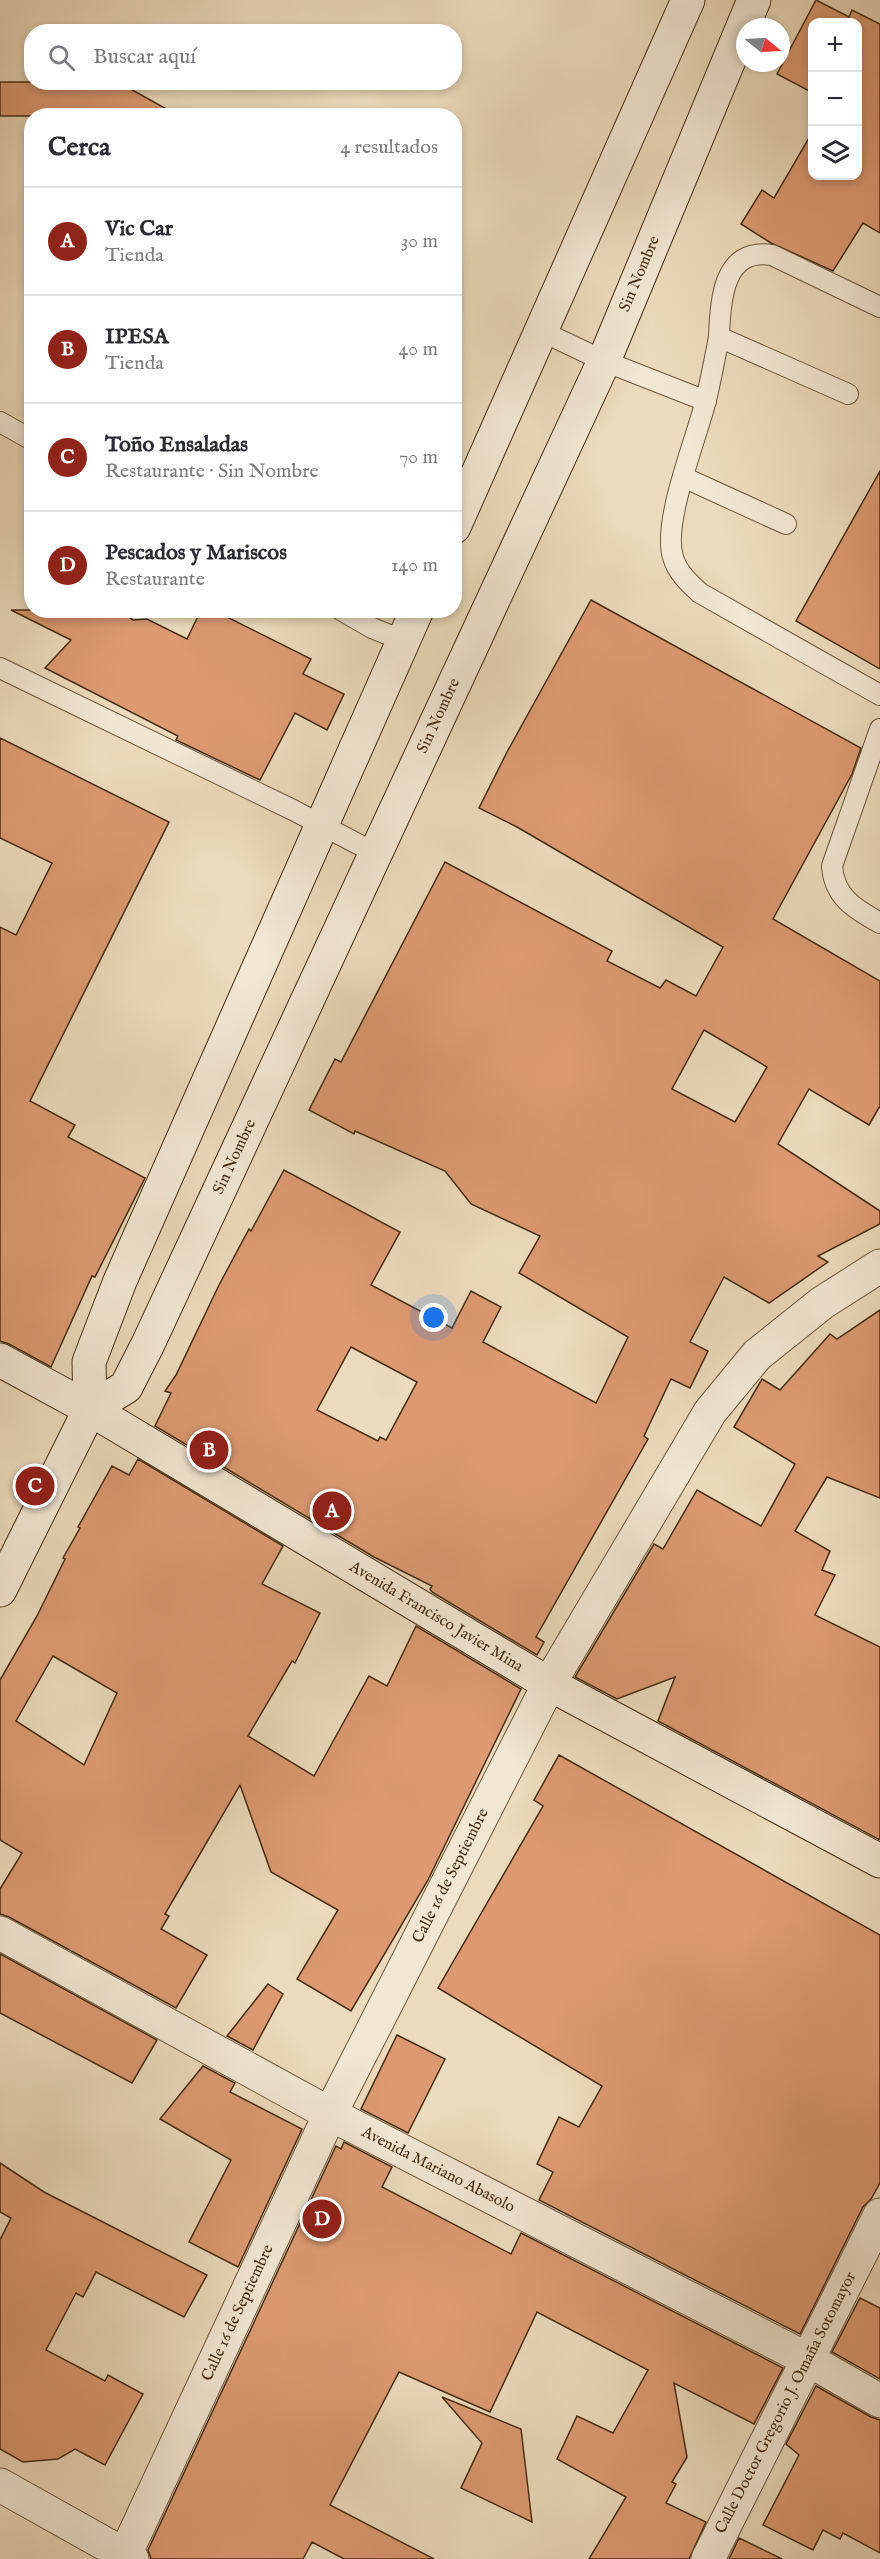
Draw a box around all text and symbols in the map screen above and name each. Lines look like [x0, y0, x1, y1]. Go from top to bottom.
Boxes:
north arrow [736, 18, 790, 72]
map controls [808, 18, 862, 180]
button: + [808, 18, 862, 72]
search box [24, 24, 462, 90]
icon: search [45, 41, 78, 74]
text: Buscar aquí [93, 43, 196, 71]
button: − [808, 72, 862, 126]
button: layers [808, 126, 862, 180]
text: Cerca [48, 131, 110, 164]
text: 4 resultados [340, 135, 438, 160]
text: Vic Car [105, 215, 173, 243]
text: A [61, 229, 74, 254]
text: 30 m [401, 229, 438, 254]
street label: Sin Nombre [615, 233, 665, 315]
text: Tienda [105, 243, 164, 268]
text: IPESA [105, 323, 169, 351]
text: B [61, 337, 74, 362]
text: 40 m [399, 337, 438, 362]
text: Tienda [105, 351, 164, 376]
text: Toño Ensaladas [105, 431, 248, 459]
text: C [60, 445, 75, 470]
text: 70 m [399, 445, 438, 470]
text: Restaurante · Sin Nombre [105, 459, 319, 484]
text: Pescados y Mariscos [105, 539, 287, 567]
text: D [59, 553, 76, 578]
text: 140 m [391, 553, 438, 578]
text: Restaurante [105, 567, 205, 592]
street label: Sin Nombre [413, 675, 465, 757]
street label: Sin Nombre [209, 1116, 261, 1198]
your location [419, 1303, 448, 1332]
pin: B [190, 1428, 228, 1472]
pin: C [15, 1464, 54, 1508]
pin: A [312, 1488, 352, 1534]
street label: Avenida Francisco Javier Mina [345, 1557, 527, 1677]
street label: Calle 16 de Septiembre [408, 1805, 494, 1947]
street label: Avenida Mariano Abasolo [357, 2122, 518, 2218]
pin: D [302, 2196, 342, 2242]
street label: Calle 16 de Septiembre [198, 2241, 278, 2385]
street label: Calle Doctor Gregorio J. Omaña Sotomayor [711, 2269, 861, 2537]

